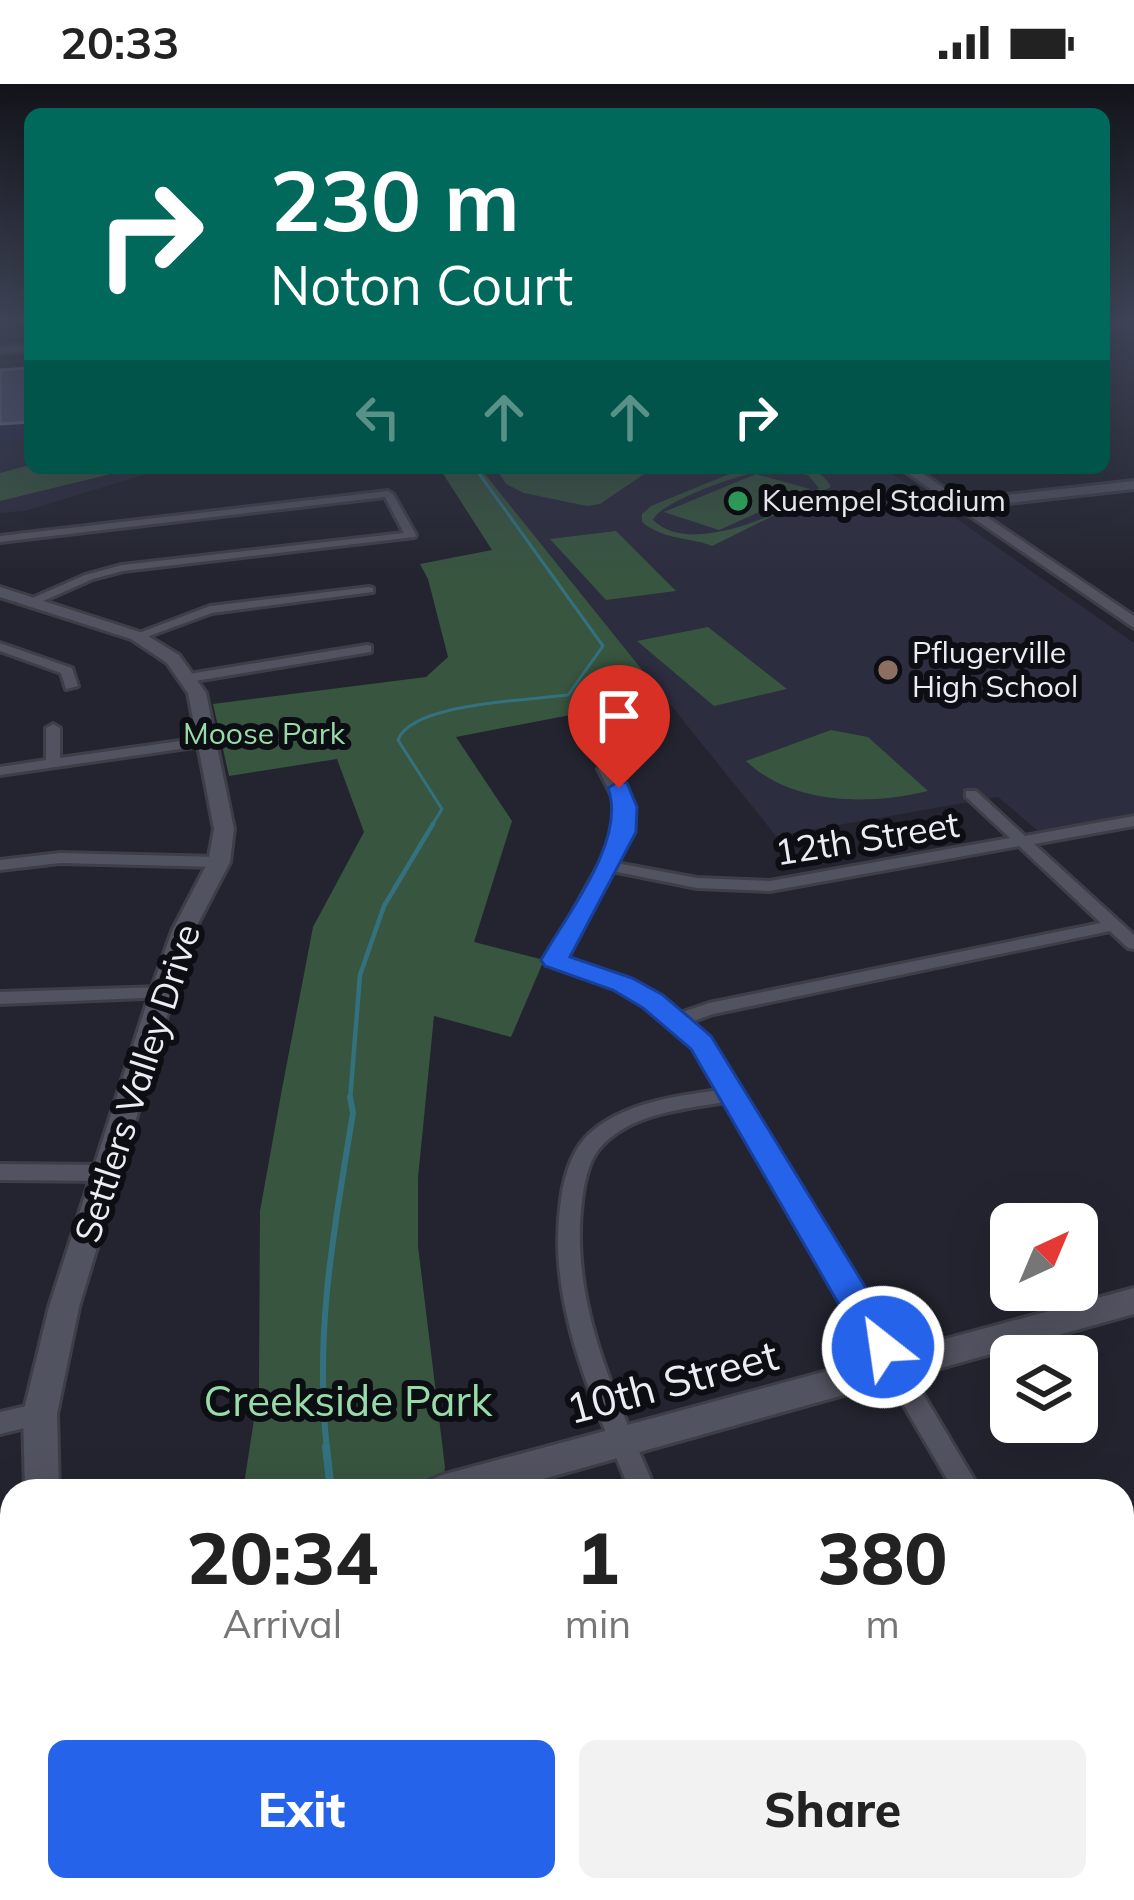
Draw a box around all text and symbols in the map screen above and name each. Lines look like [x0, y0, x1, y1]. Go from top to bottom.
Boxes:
text: 20:33 [60, 14, 179, 70]
text: 230 m [270, 147, 520, 252]
icon: right [72, 156, 228, 312]
text: Noton Court [270, 251, 573, 319]
icon: left [345, 384, 411, 450]
icon: ahead [471, 384, 537, 450]
icon: ahead [597, 384, 663, 450]
icon: right [723, 384, 789, 450]
place label: Kuempel Stadium [762, 481, 1006, 519]
marker: Kuempel Stadium [725, 488, 751, 514]
place label: Pflugerville High School [912, 633, 1078, 705]
marker: Pflugerville High School [875, 657, 901, 683]
pin [568, 665, 670, 788]
icon: arrive [586, 683, 652, 749]
park label: Moose Park [183, 714, 346, 752]
street label: 12th Street [772, 801, 962, 874]
street label: Settlers Valley Drive [64, 918, 209, 1248]
north arrow [990, 1203, 1098, 1311]
map controls [990, 1203, 1098, 1443]
position arrow [820, 1284, 946, 1410]
street label: 10th Street [560, 1328, 783, 1435]
button: layers [990, 1335, 1098, 1443]
park label: Creekside Park [204, 1374, 493, 1427]
text: 20:34 [187, 1512, 378, 1602]
text: 1 [576, 1512, 620, 1602]
text: 380 [818, 1512, 947, 1602]
text: Arrival [223, 1599, 342, 1648]
text: min [565, 1599, 631, 1648]
text: m [865, 1599, 900, 1648]
button: Exit [48, 1740, 555, 1878]
button: Share [579, 1740, 1086, 1878]

